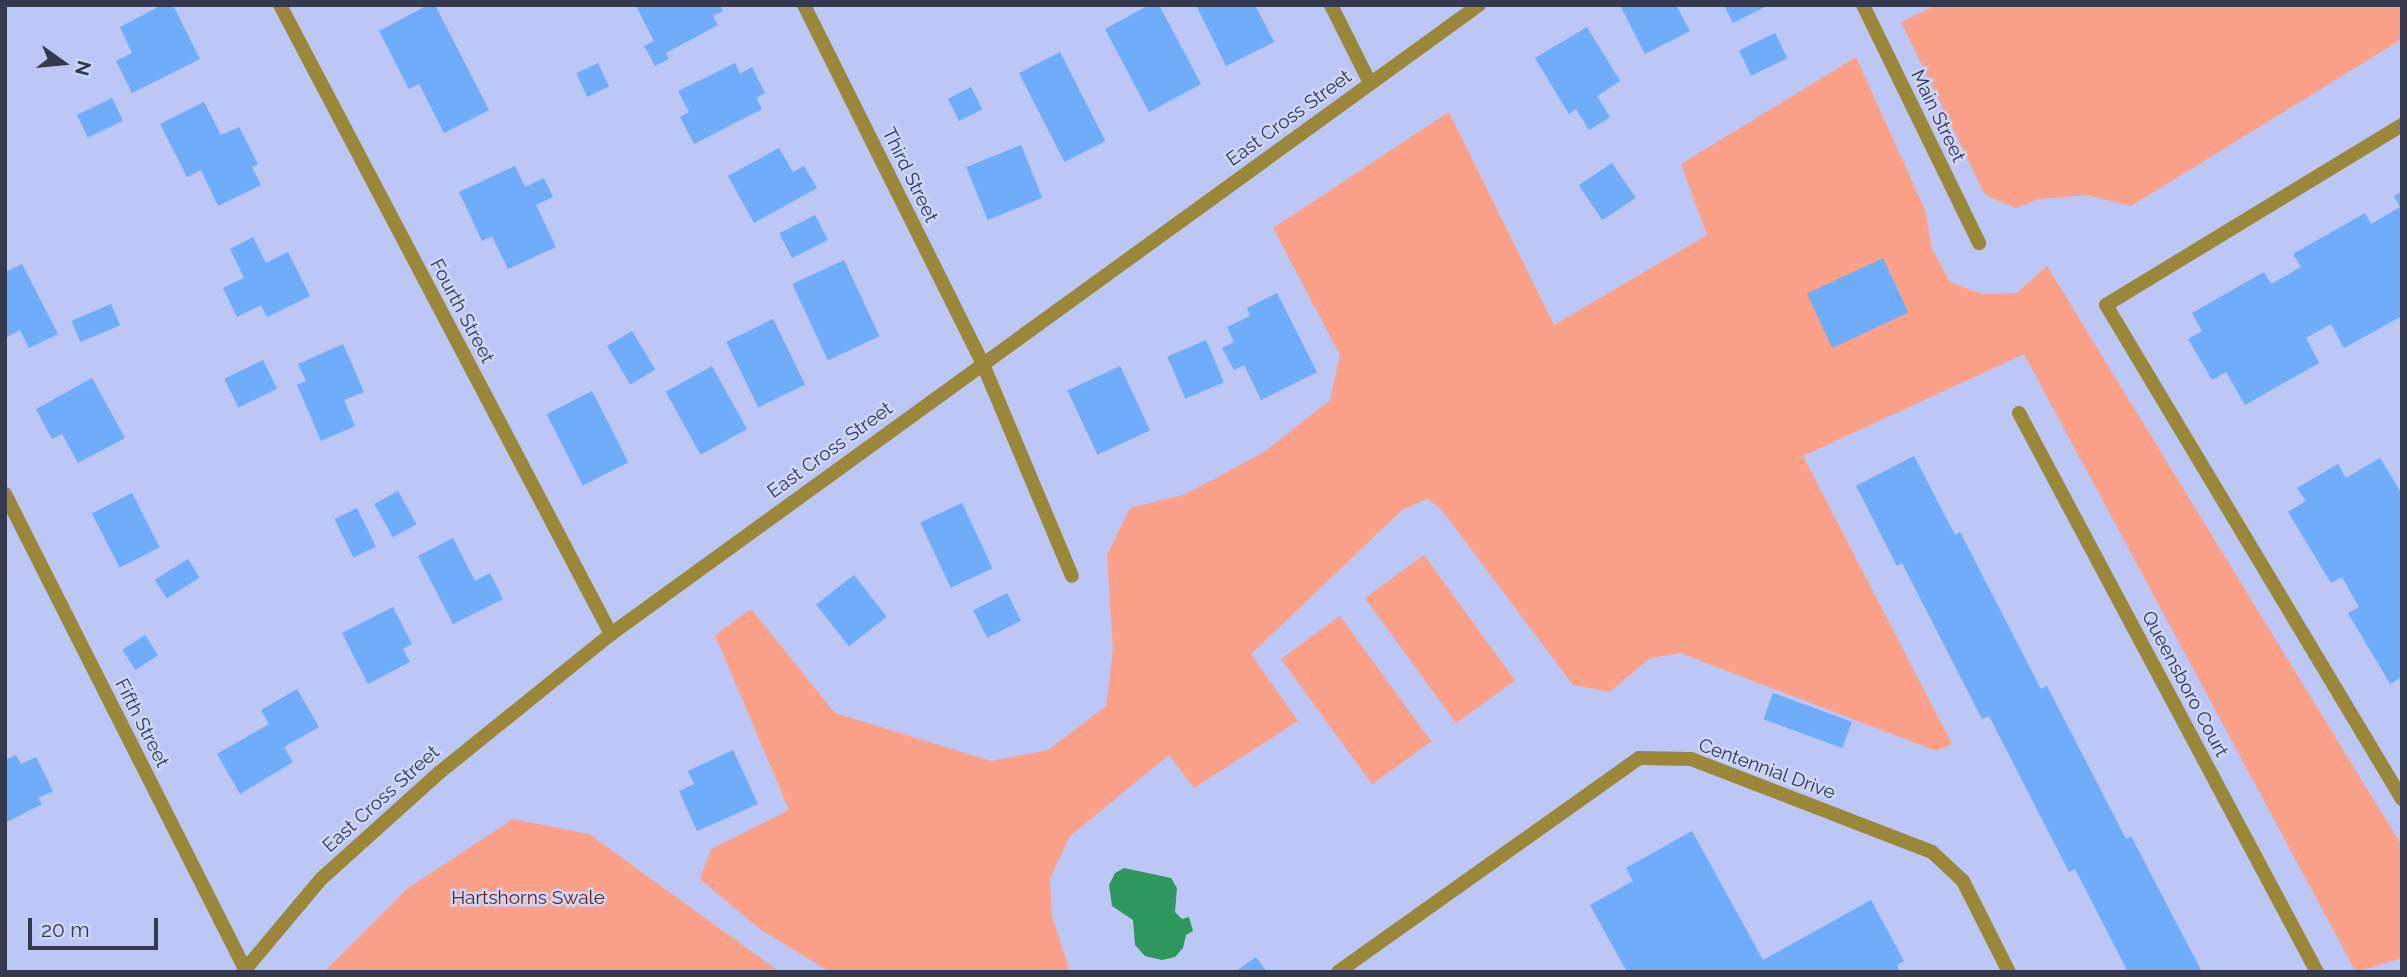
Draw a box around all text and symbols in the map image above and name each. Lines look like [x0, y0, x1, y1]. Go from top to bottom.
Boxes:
north arrow [28, 28, 98, 98]
text: N [71, 59, 96, 78]
street label: East Cross Street [1222, 65, 1356, 171]
street label: Main Street [1906, 66, 1970, 166]
street label: Third Street [877, 124, 943, 226]
street label: Fourth Street [425, 255, 499, 367]
street label: East Cross Street [763, 397, 897, 503]
street label: Queensboro Court [2137, 607, 2233, 761]
street label: Fifth Street [110, 675, 174, 771]
street label: Centennial Drive [1695, 734, 1839, 804]
street label: East Cross Street [318, 741, 444, 857]
park label: Hartshorns Swale [451, 887, 605, 909]
scale bar [32, 904, 161, 948]
text: 20 m [41, 917, 89, 942]

